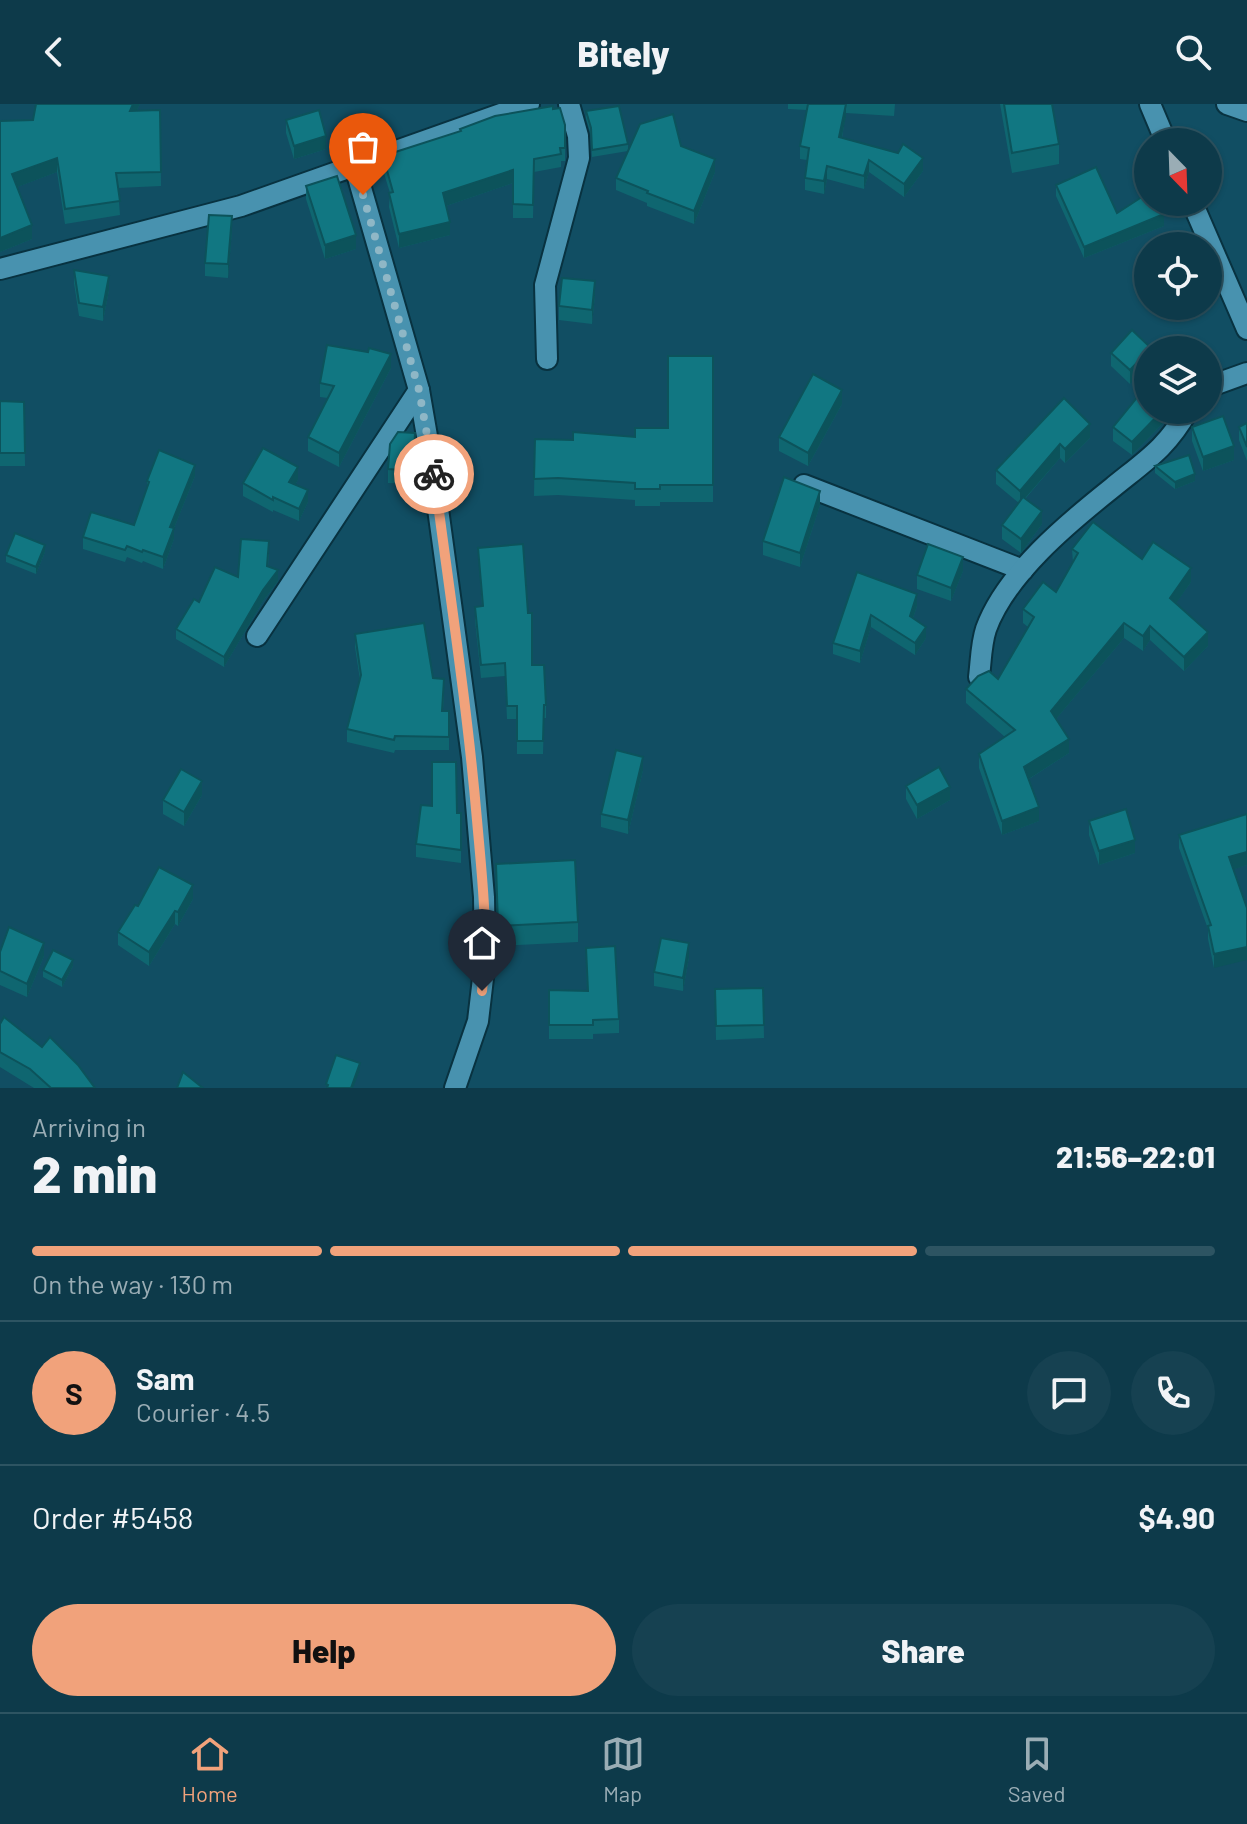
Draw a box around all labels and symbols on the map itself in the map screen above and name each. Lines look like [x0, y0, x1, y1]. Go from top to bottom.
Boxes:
pin [329, 113, 397, 195]
north arrow [1134, 128, 1222, 216]
courier [394, 434, 474, 514]
pin [448, 909, 516, 991]

